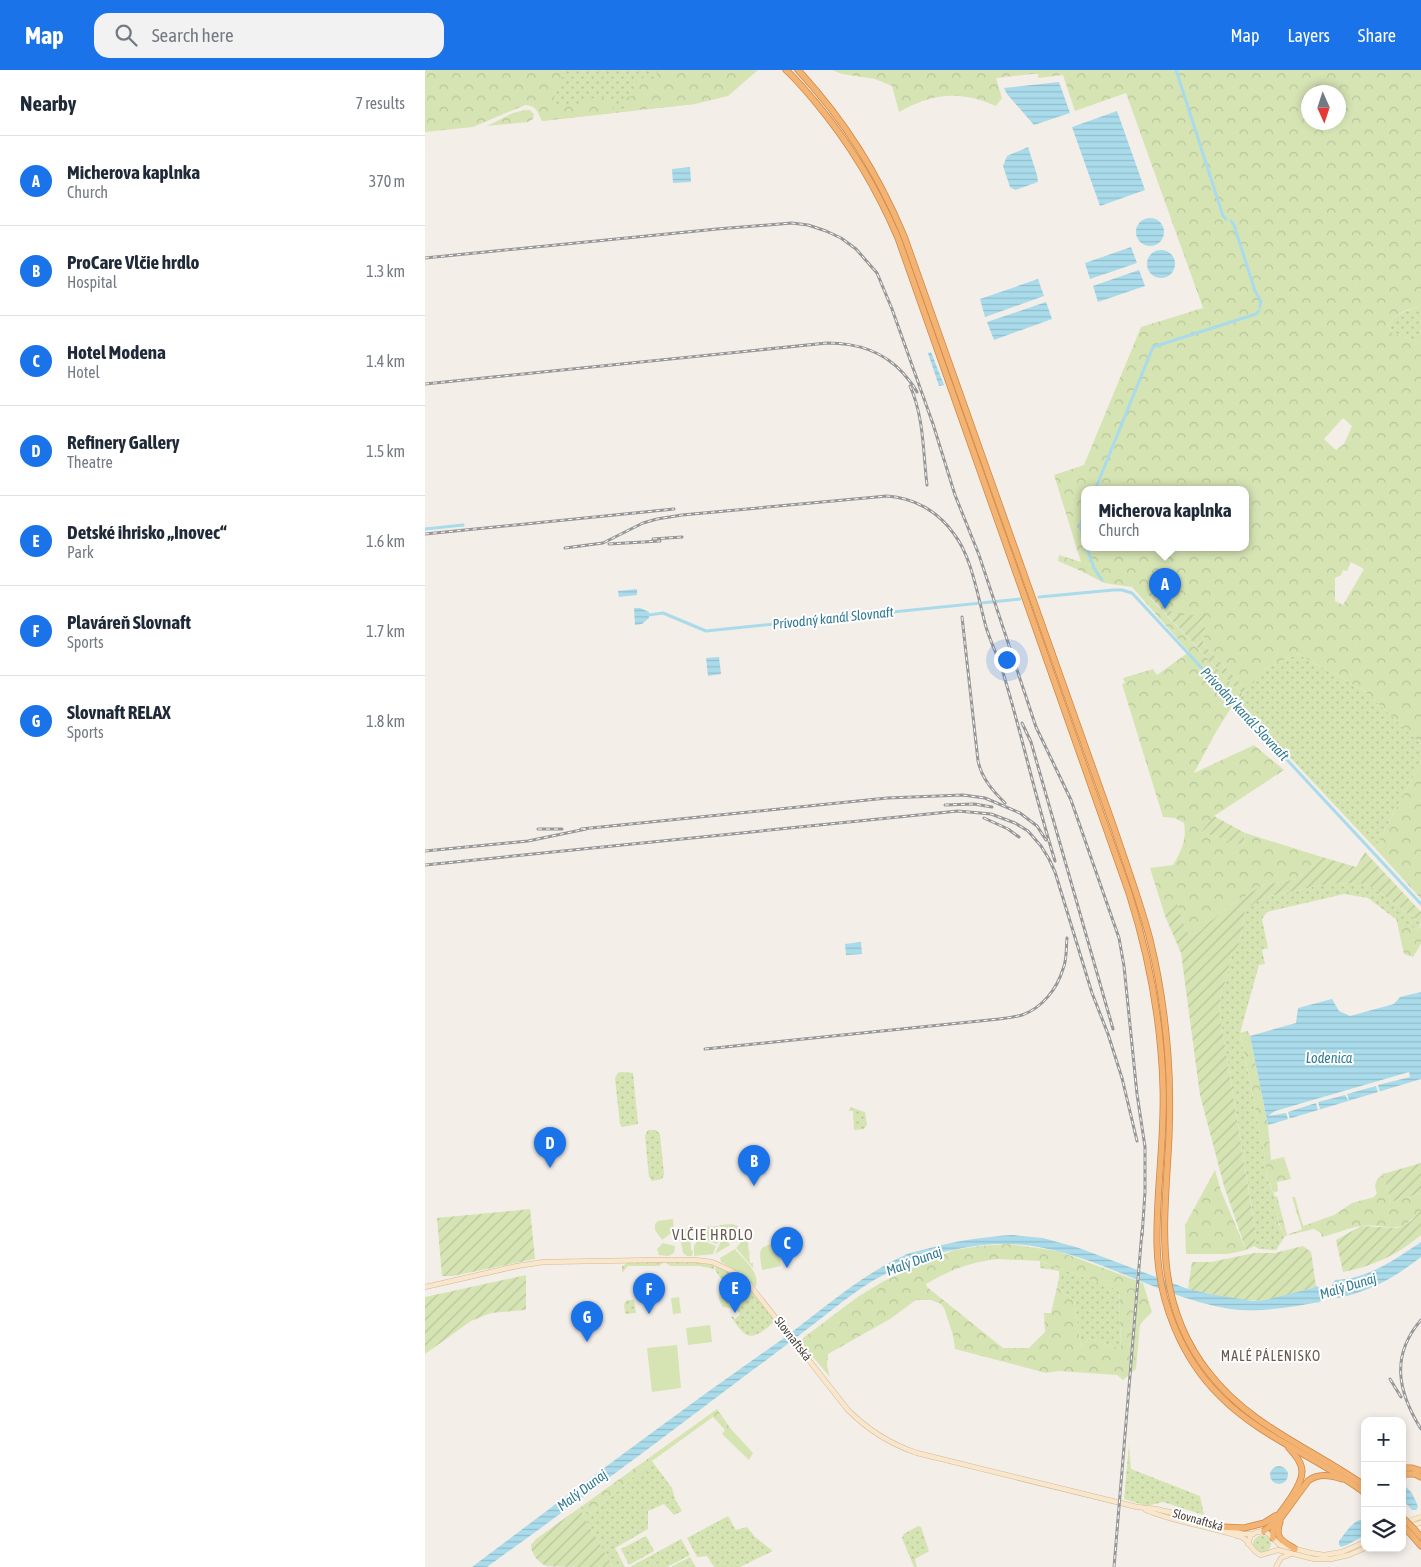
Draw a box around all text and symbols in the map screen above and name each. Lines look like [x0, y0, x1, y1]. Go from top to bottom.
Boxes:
search box [94, 13, 444, 58]
icon: search [112, 21, 140, 49]
text: Map [25, 22, 64, 49]
text: Search here [152, 24, 234, 46]
text: Map [1230, 25, 1259, 46]
text: Layers [1287, 25, 1330, 46]
text: Share [1358, 25, 1396, 46]
north arrow [1301, 85, 1346, 130]
text: Nearby [20, 91, 76, 115]
text: 7 results [355, 94, 405, 112]
text: Micherova kaplnka [67, 161, 200, 183]
text: A [32, 172, 40, 190]
text: 370 m [369, 172, 405, 190]
text: Church [67, 183, 108, 201]
text: ProCare Vlčie hrdlo [67, 251, 199, 273]
text: B [32, 262, 40, 280]
text: 1.3 km [366, 262, 405, 280]
text: Hospital [67, 273, 117, 291]
text: Hotel Modena [67, 341, 166, 363]
text: C [32, 352, 40, 370]
text: 1.4 km [366, 352, 405, 370]
text: Hotel [67, 363, 100, 381]
text: Refinery Gallery [67, 431, 179, 453]
text: D [32, 442, 40, 460]
text: 1.5 km [366, 442, 405, 460]
text: Theatre [67, 453, 113, 471]
popup [1081, 486, 1249, 551]
text: Micherova kaplnka [1098, 499, 1232, 521]
text: Detské ihrisko „Inovec“ [67, 521, 227, 543]
text: Church [1098, 521, 1140, 539]
text: E [33, 532, 39, 550]
text: 1.6 km [366, 532, 405, 550]
text: Park [67, 543, 94, 561]
pin: A [1149, 568, 1181, 609]
water label: Prívodný kanál Slovnaft [772, 604, 894, 632]
text: Plaváreň Slovnaft [67, 611, 191, 633]
text: F [33, 622, 39, 640]
text: 1.7 km [366, 622, 405, 640]
text: Sports [67, 633, 104, 651]
your location [994, 647, 1020, 673]
water label: Prívodný kanál Slovnaft [1198, 664, 1292, 764]
text: Slovnaft RELAX [67, 701, 171, 723]
text: G [32, 712, 40, 730]
text: 1.8 km [366, 712, 405, 730]
text: Sports [67, 723, 104, 741]
water label: Lodenica [1306, 1050, 1353, 1066]
pin: D [534, 1127, 566, 1168]
pin: B [738, 1145, 770, 1186]
district label: VLČIE HRDLO [672, 1226, 754, 1243]
pin: C [771, 1227, 803, 1268]
water label: Malý Dunaj [884, 1243, 944, 1279]
water label: Malý Dunaj [1318, 1270, 1378, 1302]
pin: E [719, 1272, 751, 1313]
pin: F [633, 1273, 665, 1314]
pin: G [571, 1301, 603, 1342]
street label: Slovnaftská [772, 1314, 814, 1364]
district label: MALÉ PÁLENISKO [1221, 1348, 1321, 1364]
map controls [1361, 1417, 1406, 1552]
button: + [1361, 1417, 1406, 1462]
button: − [1361, 1462, 1406, 1507]
water label: Malý Dunaj [554, 1466, 610, 1514]
street label: Slovnaftská [1171, 1506, 1225, 1534]
button: layers [1361, 1507, 1406, 1552]

